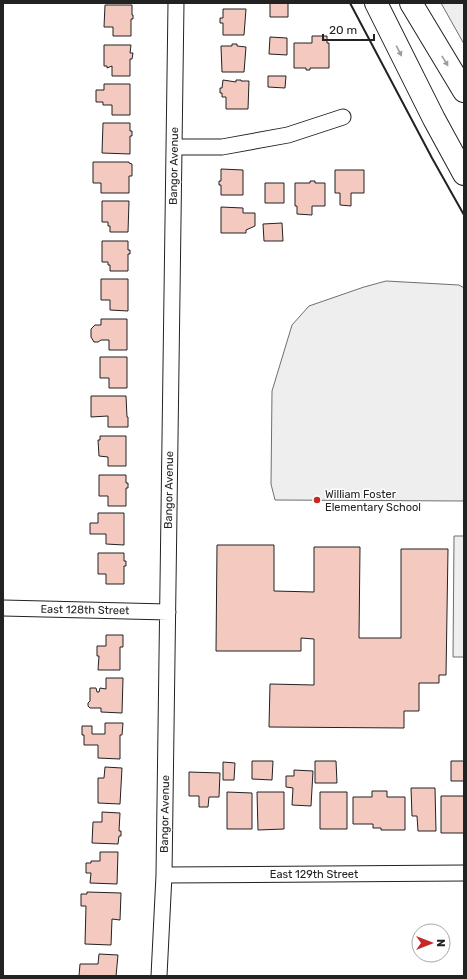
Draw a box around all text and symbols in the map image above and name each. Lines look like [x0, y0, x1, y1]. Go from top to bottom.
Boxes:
scale bar [323, 16, 374, 42]
text: 20 m [329, 23, 357, 37]
one-way arrow [396, 45, 402, 56]
one-way arrow [442, 55, 449, 67]
street label: Bangor Avenue [167, 127, 181, 205]
street label: Bangor Avenue [162, 451, 176, 529]
place label: William Foster Elementary School [325, 488, 421, 514]
marker: William Foster Elementary School [312, 495, 322, 505]
street label: East 128th Street [40, 603, 130, 617]
street label: Bangor Avenue [158, 775, 172, 853]
street label: East 129th Street [270, 868, 359, 881]
north arrow [411, 923, 451, 963]
text: N [434, 939, 447, 947]

